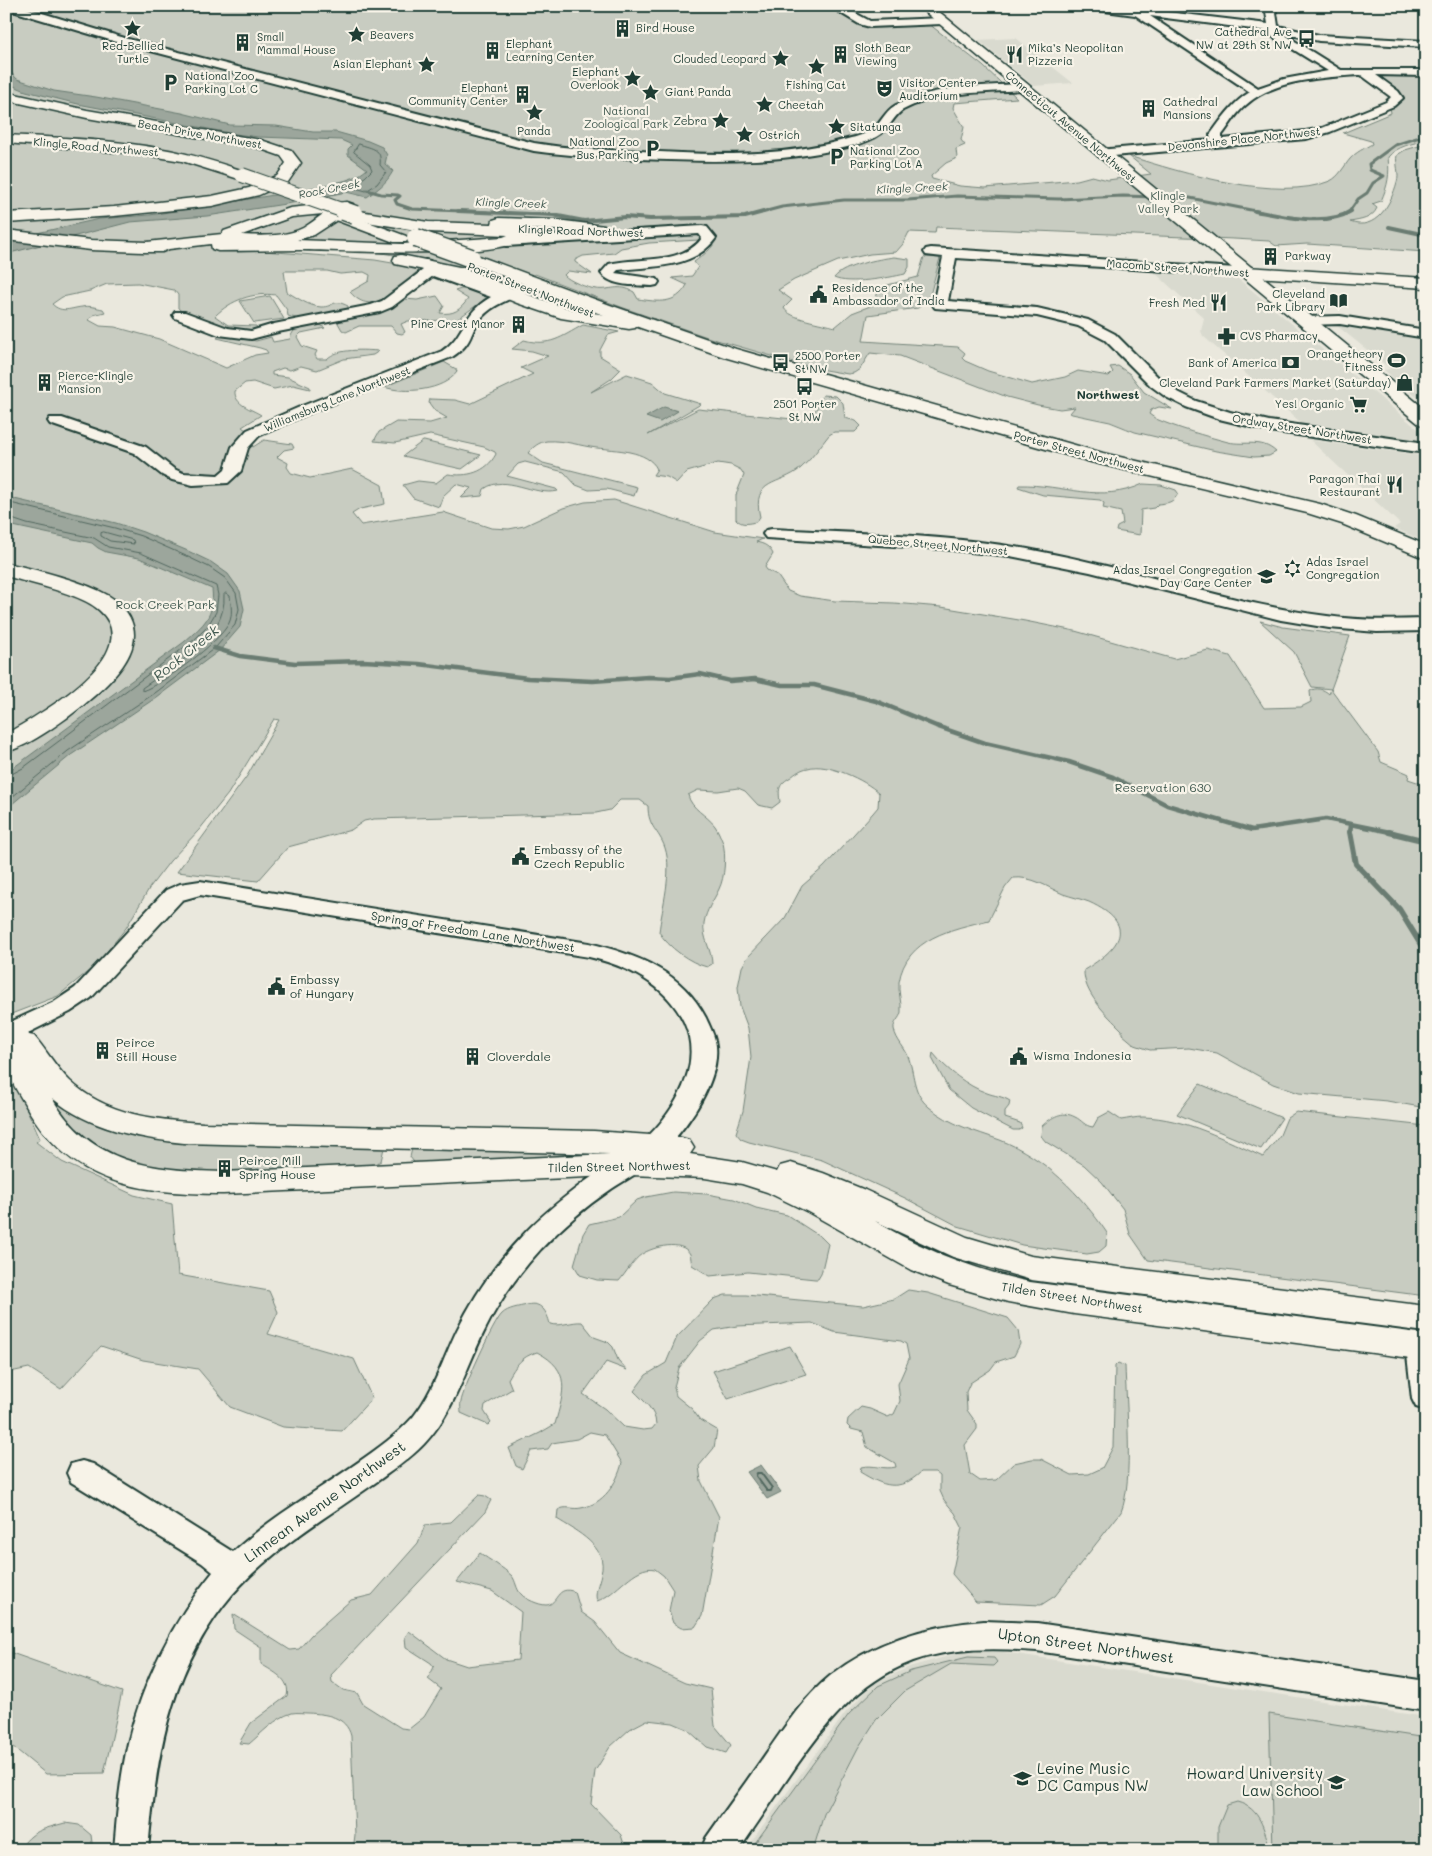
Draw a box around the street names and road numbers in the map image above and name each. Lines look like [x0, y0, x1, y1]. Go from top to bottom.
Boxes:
street label: Connecticut Avenue Northwest [1002, 67, 1140, 186]
street label: Beach Drive Northwest [137, 115, 264, 152]
street label: Devonshire Place Northwest [1167, 123, 1321, 154]
street label: Klingle Road Northwest [33, 134, 160, 159]
street label: Klingle Road Northwest [518, 221, 644, 240]
street label: Macomb Street Northwest [1106, 255, 1250, 280]
street label: Porter Street Northwest [466, 258, 597, 321]
street label: Williamsburg Lane Northwest [261, 362, 413, 435]
street label: Ordway Street Northwest [1231, 410, 1373, 447]
street label: Porter Street Northwest [1012, 427, 1146, 476]
street label: Quebec Street Northwest [867, 531, 1009, 558]
street label: Spring of Freedom Lane Northwest [370, 907, 576, 955]
street label: Tilden Street Northwest [547, 1157, 691, 1175]
street label: Tilden Street Northwest [1000, 1278, 1144, 1316]
street label: Linnean Avenue Northwest [240, 1436, 409, 1567]
street label: Upton Street Northwest [997, 1623, 1176, 1667]

